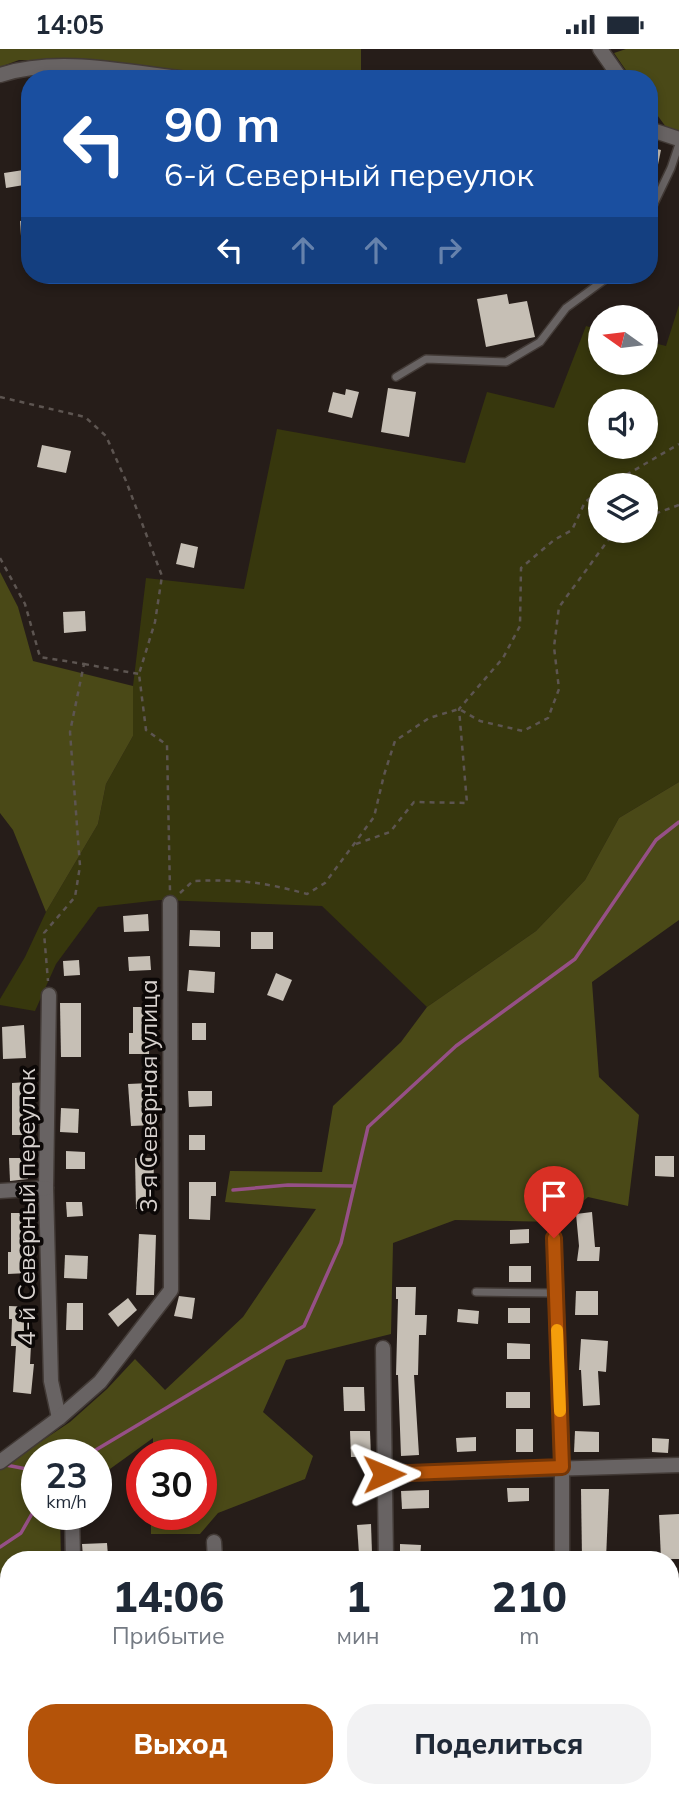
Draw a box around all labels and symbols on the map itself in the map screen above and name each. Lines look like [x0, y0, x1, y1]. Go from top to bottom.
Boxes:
north arrow [588, 305, 658, 375]
street label: 3-я Северная улица [133, 979, 163, 1213]
street label: 4-й Северный переулок [11, 1068, 41, 1346]
pin [524, 1166, 584, 1238]
position arrow [347, 1437, 421, 1511]
speed limit sign: 30 [126, 1439, 217, 1530]

